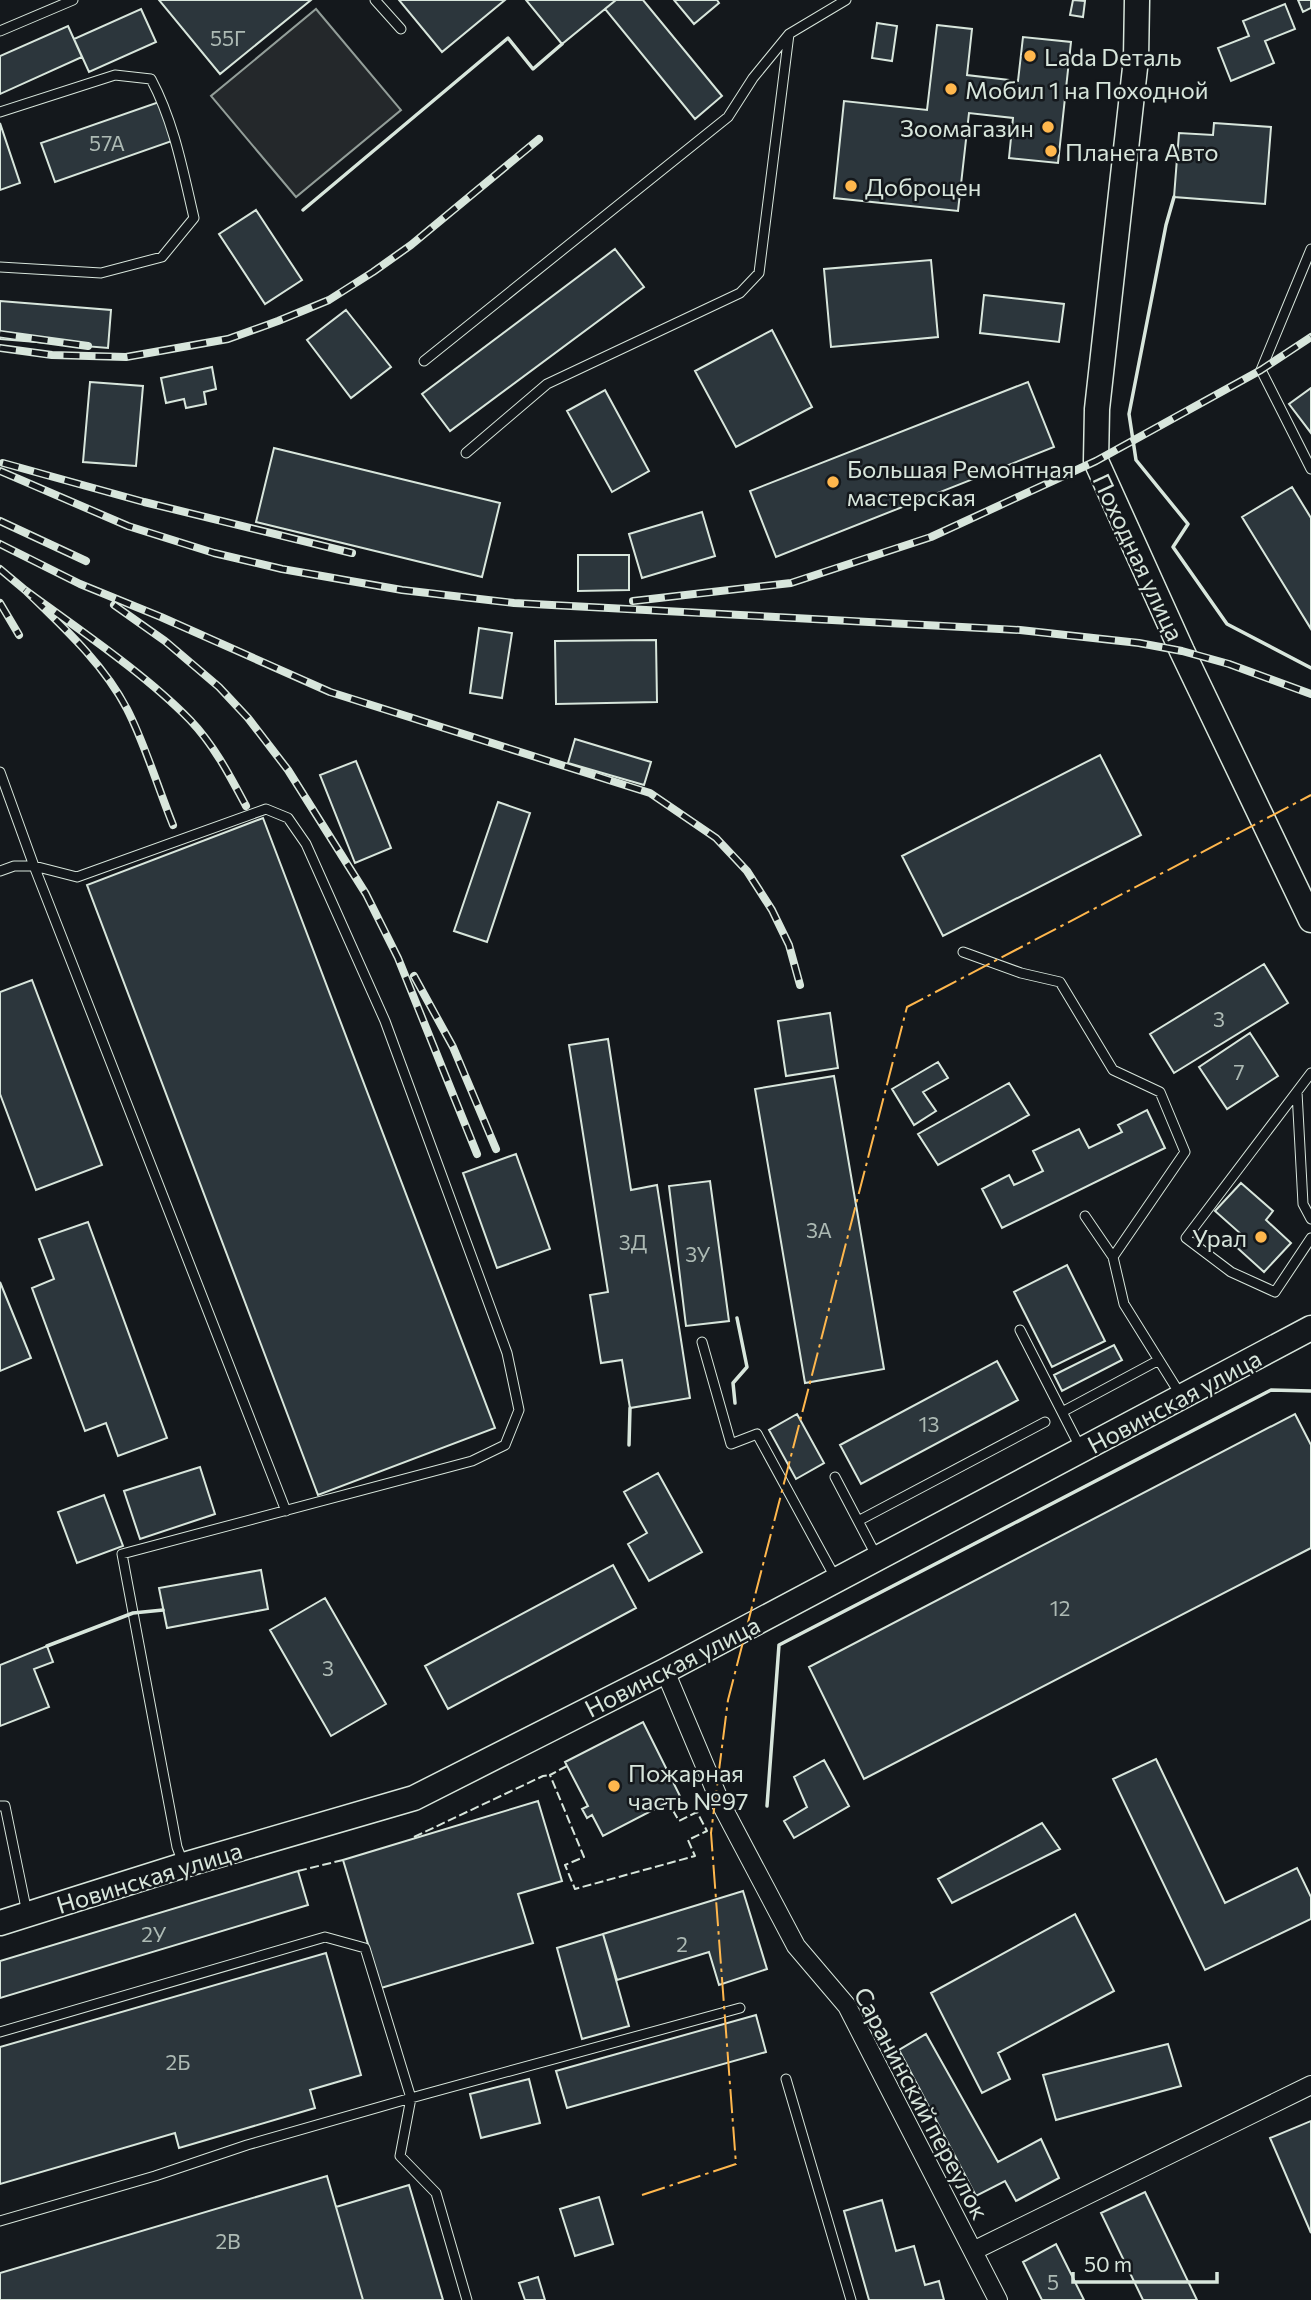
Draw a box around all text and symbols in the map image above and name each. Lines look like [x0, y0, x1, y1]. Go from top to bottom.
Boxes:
house number: 55Г [210, 25, 246, 50]
place label: Lada Dеталь [1044, 42, 1182, 71]
marker: Lada Dеталь [1022, 48, 1038, 64]
place label: Мобил 1 на Походной [965, 75, 1209, 104]
marker: Мобил 1 на Походной [943, 81, 959, 97]
place label: Зоомагазин [900, 113, 1034, 142]
marker: Зоомагазин [1040, 119, 1056, 135]
house number: 57А [89, 130, 125, 155]
place label: Планета Авто [1065, 137, 1219, 166]
marker: Планета Авто [1043, 143, 1059, 159]
place label: Доброцен [865, 172, 981, 201]
marker: Доброцен [843, 178, 859, 194]
place label: Большая Ремонтная мастерская [847, 454, 1074, 511]
street label: Походная улица [1088, 469, 1190, 645]
marker: Большая Ремонтная мастерская [825, 474, 841, 490]
house number: 3 [1213, 1006, 1225, 1031]
house number: 7 [1233, 1059, 1245, 1084]
house number: 3А [806, 1217, 832, 1242]
place label: Урал [1192, 1223, 1247, 1252]
house number: 3Д [619, 1229, 647, 1254]
marker: Урал [1253, 1229, 1269, 1245]
house number: 3У [685, 1241, 711, 1266]
street label: Новинская улица [1082, 1343, 1266, 1459]
house number: 13 [919, 1411, 939, 1436]
house number: 12 [1050, 1595, 1070, 1620]
street label: Новинская улица [580, 1609, 764, 1723]
house number: 3 [322, 1655, 334, 1680]
place label: Пожарная часть №97 [628, 1758, 749, 1815]
marker: Пожарная часть №97 [606, 1778, 622, 1794]
street label: Новинская улица [53, 1835, 245, 1919]
house number: 2У [141, 1921, 167, 1946]
house number: 2 [676, 1931, 688, 1956]
street label: Саранинский переулок [848, 1982, 996, 2224]
house number: 2Б [166, 2049, 190, 2074]
house number: 2В [215, 2228, 241, 2253]
scale bar [1073, 2240, 1216, 2284]
text: 50 m [1084, 2251, 1132, 2276]
house number: 5 [1047, 2269, 1059, 2294]

